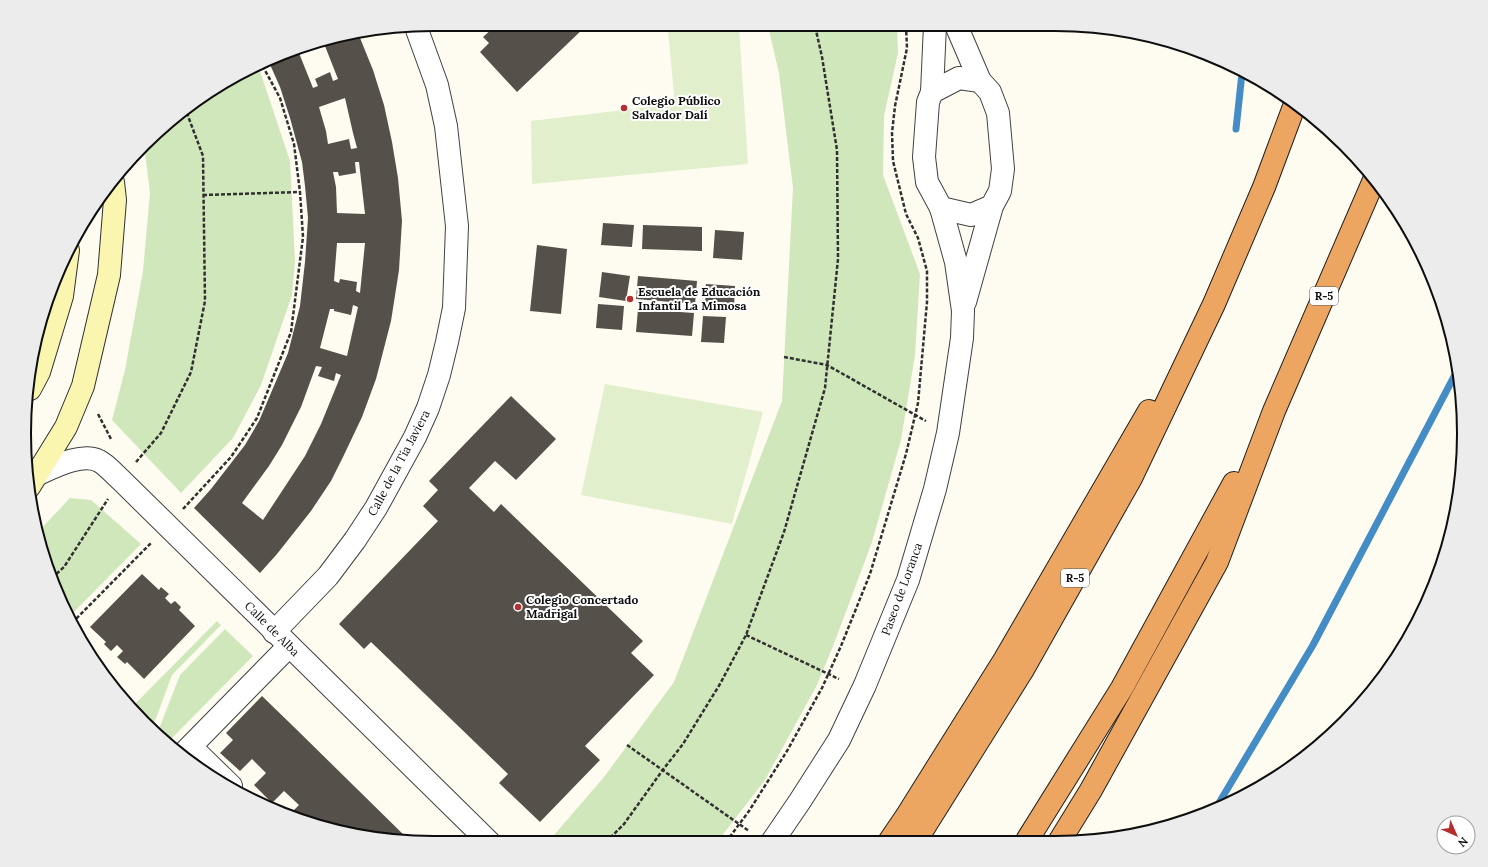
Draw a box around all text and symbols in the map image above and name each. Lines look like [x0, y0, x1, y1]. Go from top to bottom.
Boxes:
place label: Colegio Público Salvador Dalí [632, 93, 721, 122]
marker: Colegio Público Salvador Dalí [619, 103, 629, 113]
place label: Escuela de Educación Infantil La Mimosa [638, 284, 761, 313]
road number: R-5 [1310, 287, 1338, 305]
marker: Escuela de Educación Infantil La Mimosa [625, 294, 635, 304]
street label: Calle de la Tía Javiera [364, 407, 433, 518]
street label: Paseo de Loranca [878, 540, 925, 637]
road number: R-5 [1061, 569, 1089, 587]
place label: Colegio Concertado Madrigal [526, 592, 639, 621]
street label: Calle de Alba [242, 598, 303, 659]
marker: Colegio Concertado Madrigal [513, 602, 523, 612]
north arrow [1436, 815, 1476, 855]
text: N [1455, 834, 1471, 850]

